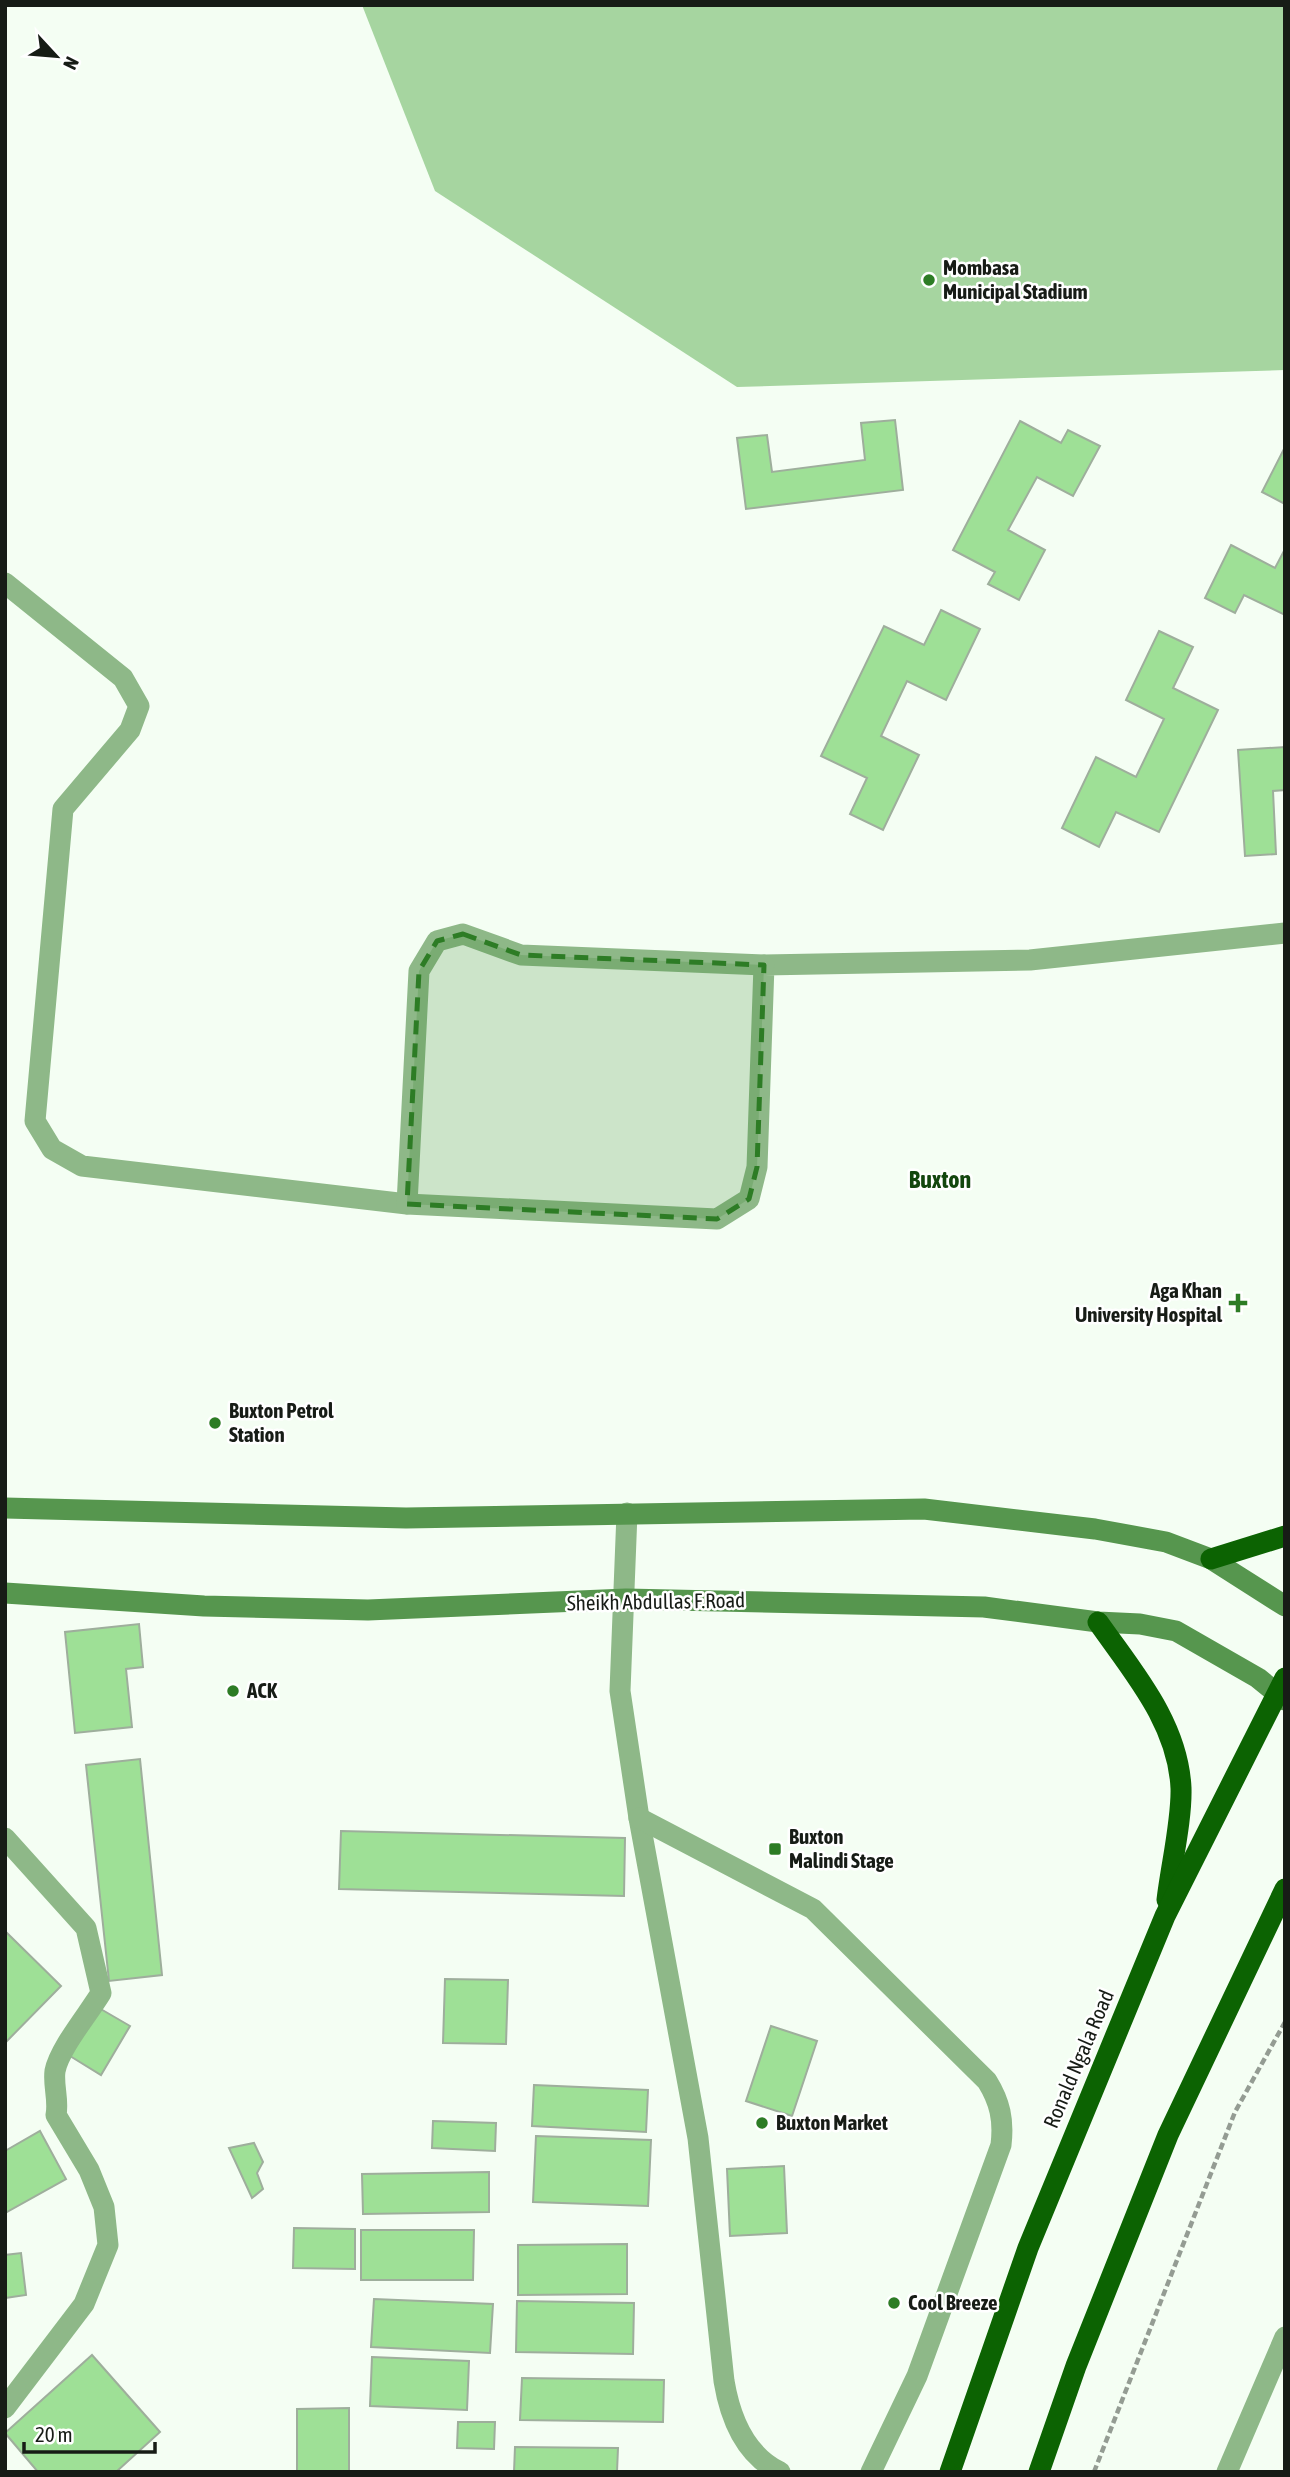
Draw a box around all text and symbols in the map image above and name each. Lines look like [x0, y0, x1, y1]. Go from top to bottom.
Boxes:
north arrow [21, 21, 91, 91]
text: N [59, 54, 84, 73]
place label: Mombasa Municipal Stadium [943, 255, 1088, 303]
marker: Mombasa Municipal Stadium [921, 272, 937, 288]
district label: Buxton [909, 1166, 971, 1193]
place label: Aga Khan University Hospital [1075, 1278, 1222, 1326]
marker: Aga Khan University Hospital [1228, 1293, 1248, 1313]
place label: Buxton Petrol Station [229, 1398, 334, 1446]
marker: Buxton Petrol Station [207, 1415, 223, 1431]
street label: Sheikh Abdullas F.Road [567, 1587, 745, 1615]
place label: ACK [246, 1678, 278, 1702]
marker: ACK [225, 1683, 241, 1699]
place label: Buxton Malindi Stage [789, 1824, 894, 1872]
marker: Buxton Malindi Stage [767, 1841, 783, 1857]
street label: Ronald Ngala Road [1038, 1986, 1118, 2131]
place label: Buxton Market [776, 2110, 888, 2134]
marker: Buxton Market [754, 2115, 770, 2131]
place label: Cool Breeze [908, 2290, 998, 2314]
marker: Cool Breeze [886, 2295, 902, 2311]
scale bar [24, 2410, 156, 2454]
text: 20 m [35, 2422, 73, 2446]

